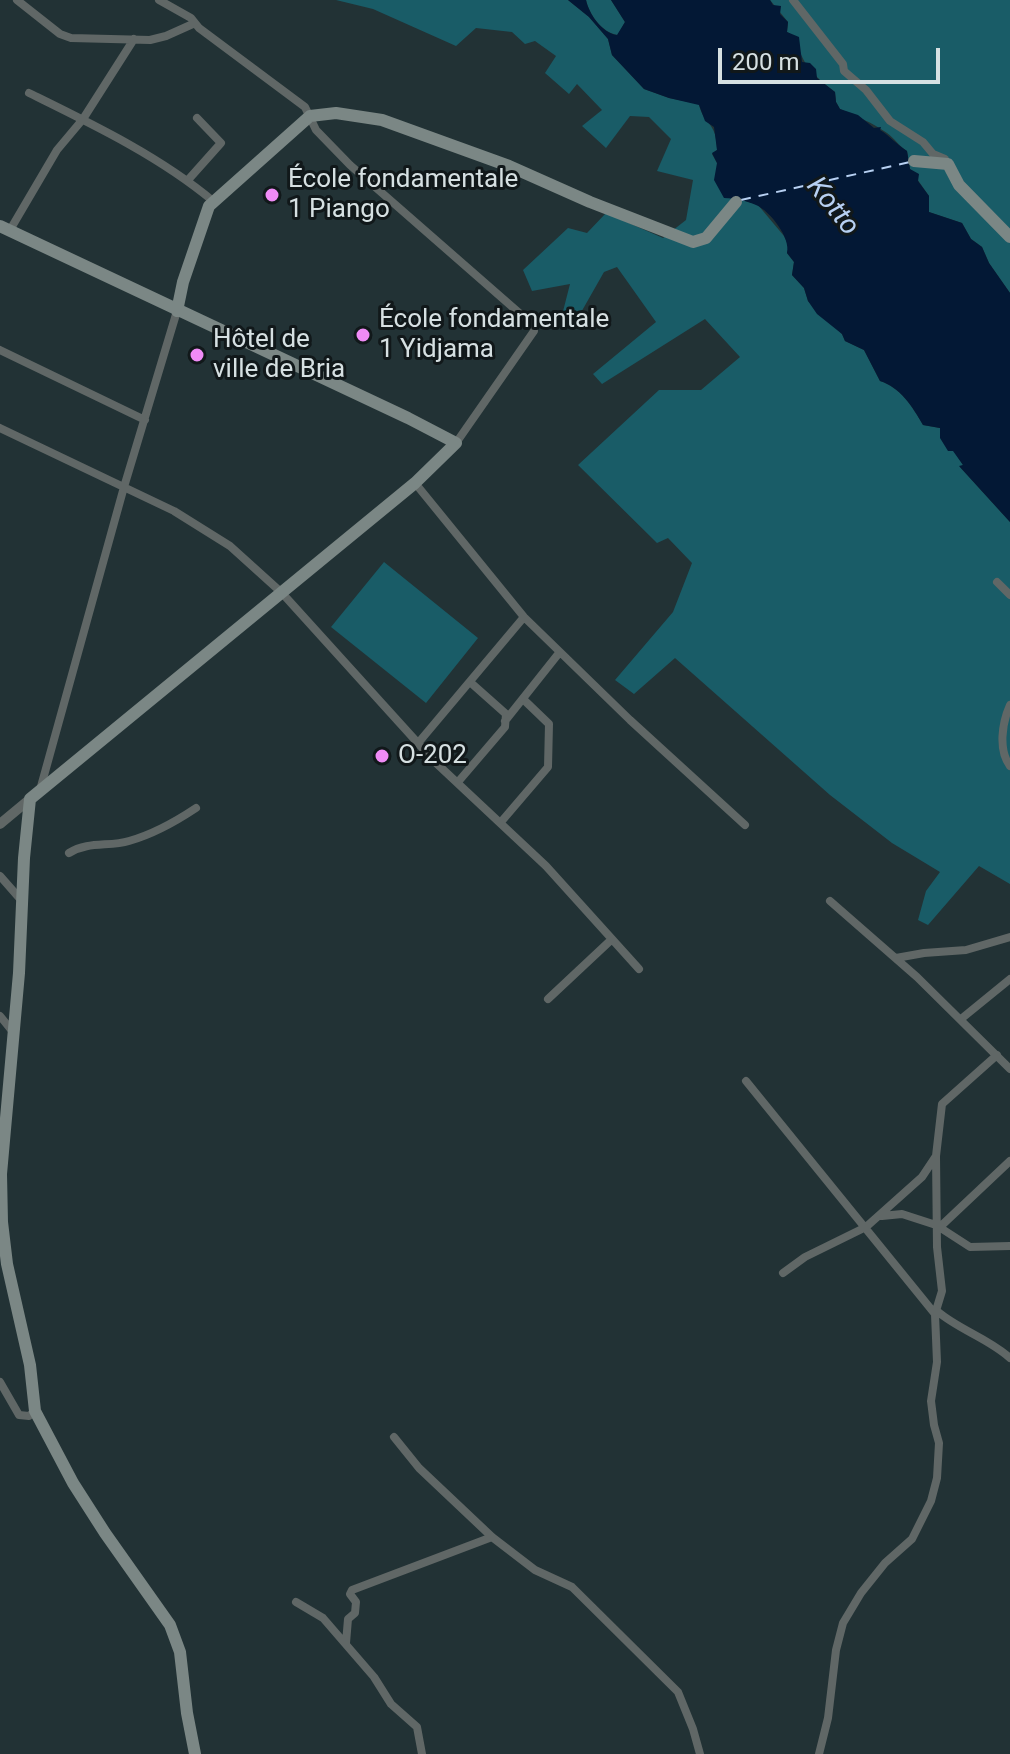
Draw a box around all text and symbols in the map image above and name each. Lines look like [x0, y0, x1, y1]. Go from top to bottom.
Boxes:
scale bar [722, 32, 944, 82]
text: 200 m [732, 48, 799, 76]
place label: École fondamentale 1 Piango [288, 164, 518, 226]
water label: Kotto [798, 171, 866, 243]
marker: École fondamentale 1 Piango [263, 186, 281, 204]
place label: École fondamentale 1 Yidjama [379, 304, 609, 366]
place label: Hôtel de ville de Bria [213, 324, 345, 386]
marker: École fondamentale 1 Yidjama [354, 326, 372, 344]
marker: Hôtel de ville de Bria [188, 346, 206, 364]
place label: O-202 [398, 740, 467, 772]
marker: O-202 [373, 747, 391, 765]

